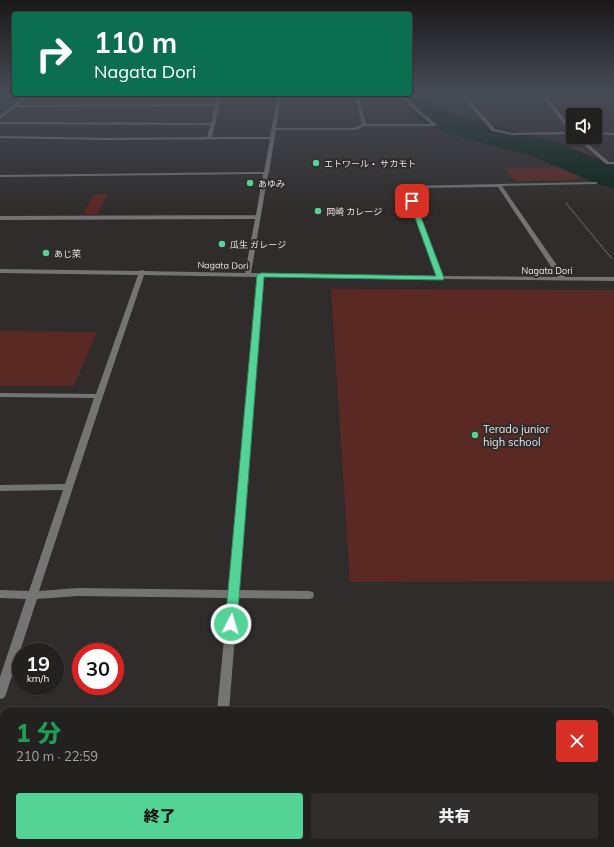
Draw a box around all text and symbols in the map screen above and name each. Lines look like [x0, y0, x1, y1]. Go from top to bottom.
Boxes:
text: 110 m [94, 25, 177, 60]
icon: right [28, 28, 80, 80]
text: Nagata Dori [94, 60, 196, 83]
map controls [566, 108, 602, 144]
button: sound [566, 108, 602, 144]
marker: エトワール・ サカモト [311, 158, 321, 168]
place label: エトワール・ サカモト [324, 158, 416, 169]
marker: あゆみ [245, 178, 255, 188]
place label: あゆみ [258, 178, 285, 189]
pin [395, 184, 429, 218]
icon: arrive [401, 190, 423, 212]
marker: 岡崎 カレージ [313, 206, 323, 216]
place label: 岡崎 カレージ [326, 206, 382, 217]
marker: 瓜生 ガレージ [217, 239, 227, 249]
place label: 瓜生 ガレージ [230, 239, 286, 250]
marker: あじ菜 [41, 248, 51, 258]
place label: あじ菜 [54, 248, 81, 259]
street label: Nagata Dori [197, 259, 249, 271]
street label: Nagata Dori [521, 265, 573, 276]
place label: Terado junior high school [483, 422, 549, 449]
marker: Terado junior high school [470, 430, 480, 440]
position arrow [210, 603, 252, 645]
speed limit sign: 30 [72, 643, 124, 695]
text: 19 [26, 651, 50, 676]
text: km/h [27, 672, 49, 685]
text: 1 分 [16, 718, 61, 748]
button: close [556, 720, 598, 762]
text: 210 m · 22:59 [16, 748, 98, 764]
button: 終了 [16, 793, 303, 839]
button: 共有 [311, 793, 598, 839]

